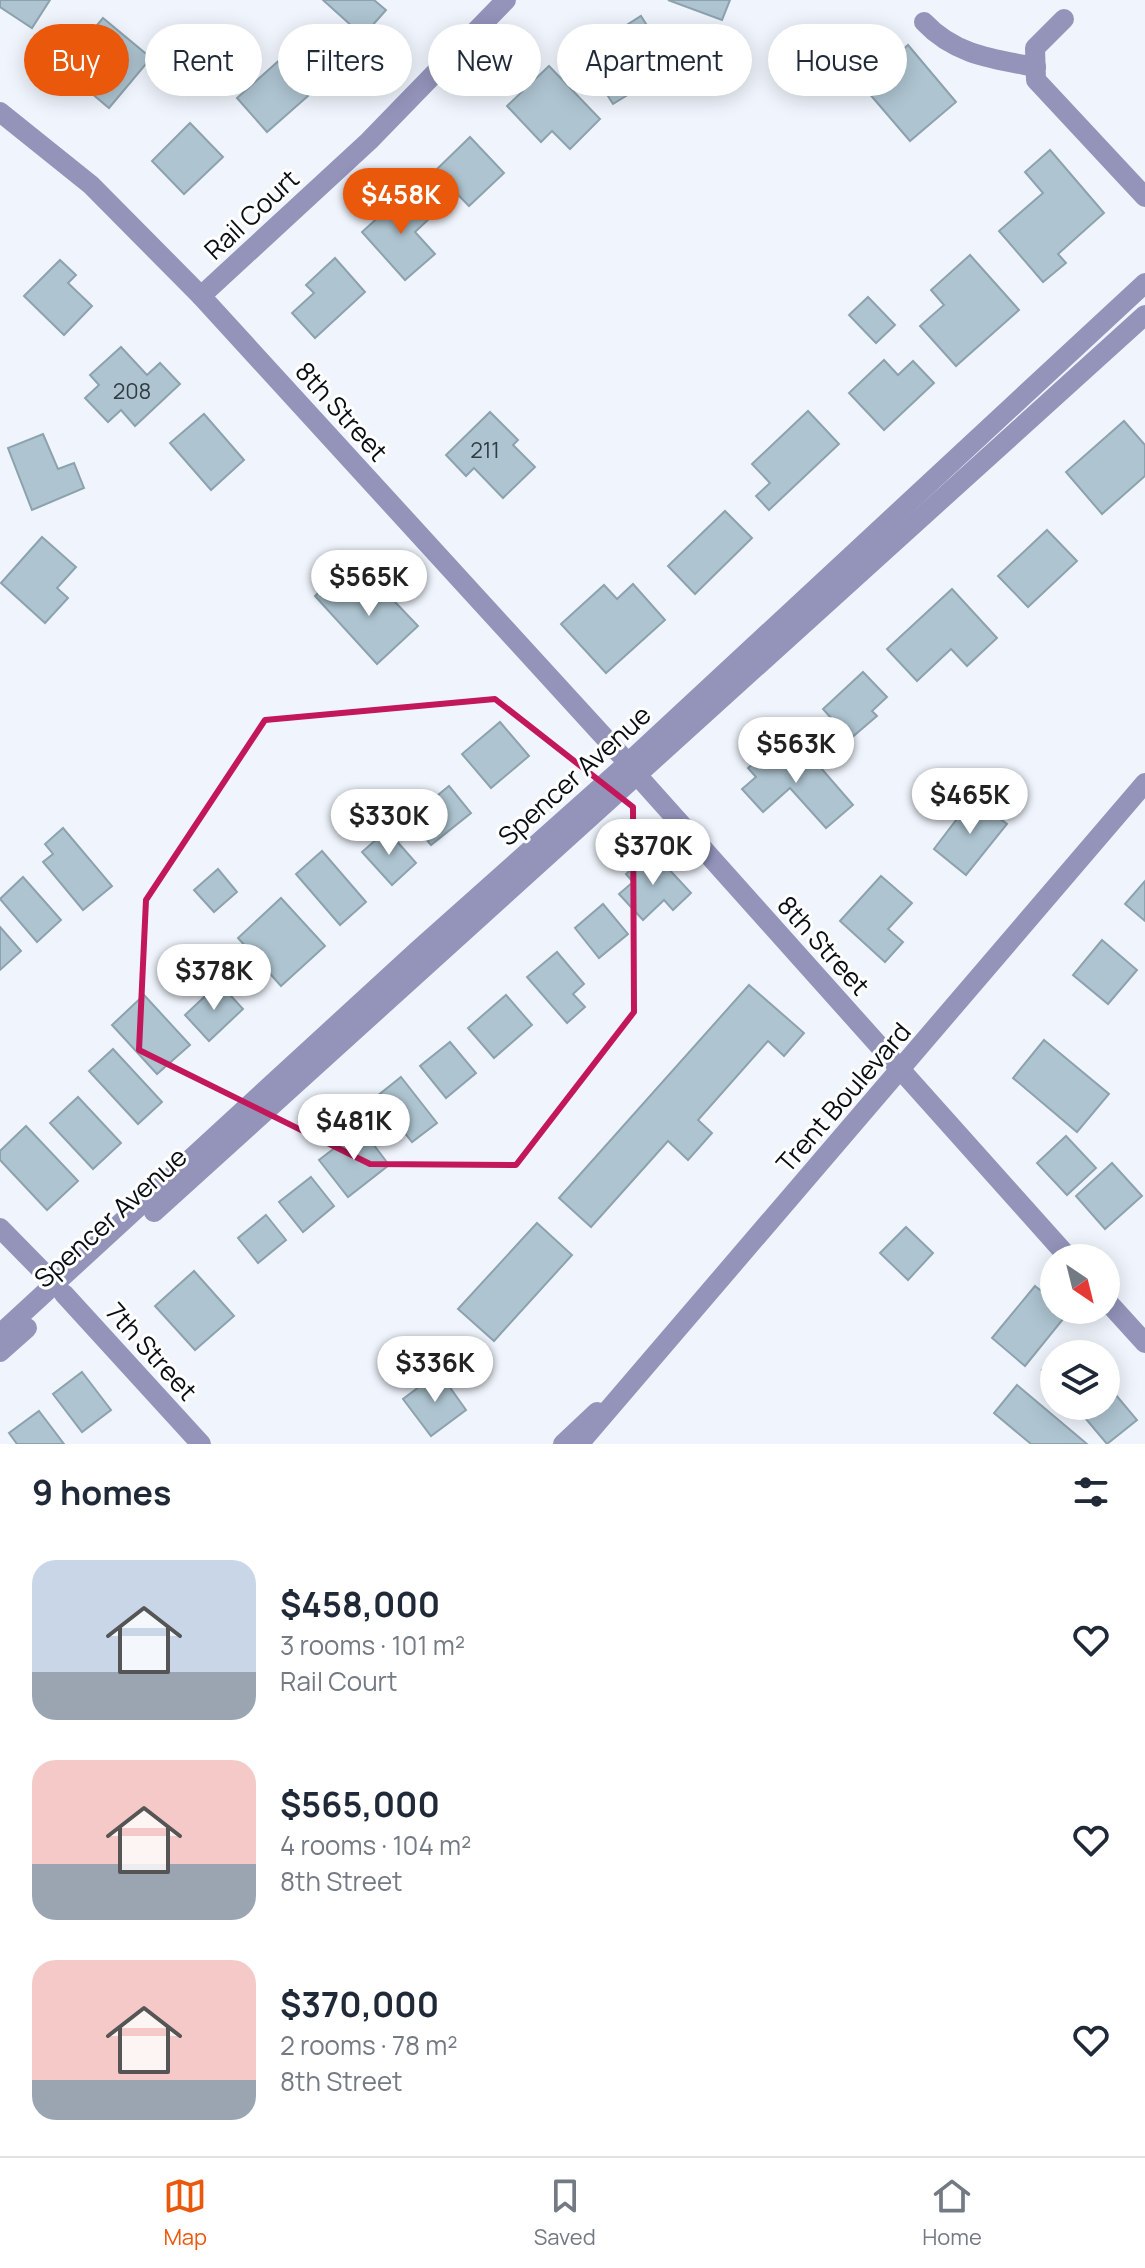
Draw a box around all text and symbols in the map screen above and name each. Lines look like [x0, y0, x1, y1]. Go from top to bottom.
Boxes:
chip: Buy [24, 24, 129, 96]
chip: Rent [145, 24, 262, 96]
chip: Filters [278, 24, 412, 96]
chip: New [428, 24, 541, 96]
chip: Apartment [557, 24, 752, 96]
chip: House [768, 24, 907, 96]
street label: Rail Court [196, 161, 306, 267]
pin: $458K [345, 168, 457, 236]
text: $458K [361, 176, 441, 212]
street label: 8th Street [288, 353, 396, 469]
house number: 208 [113, 376, 151, 406]
house number: 211 [470, 435, 500, 465]
pin: $565K [313, 550, 425, 618]
text: $565K [329, 558, 409, 594]
street label: Spencer Avenue [490, 697, 658, 853]
pin: $563K [740, 717, 852, 785]
text: $563K [756, 725, 836, 761]
pin: $465K [914, 768, 1026, 836]
text: $465K [930, 776, 1010, 812]
pin: $330K [333, 789, 445, 857]
text: $330K [349, 797, 429, 833]
pin: $370K [597, 819, 709, 887]
text: $370K [613, 827, 693, 863]
street label: 8th Street [770, 887, 878, 1003]
pin: $378K [158, 944, 270, 1012]
text: $378K [175, 952, 253, 988]
street label: Trent Boulevard [768, 1014, 918, 1180]
pin: $481K [298, 1094, 410, 1162]
text: $481K [316, 1102, 392, 1138]
street label: Spencer Avenue [26, 1139, 194, 1295]
north arrow [1040, 1244, 1120, 1324]
map controls [1040, 1244, 1120, 1420]
street label: 7th Street [98, 1294, 206, 1408]
pin: $336K [379, 1336, 491, 1404]
button: layers [1040, 1340, 1120, 1420]
text: $336K [395, 1344, 475, 1380]
text: 9 homes [32, 1469, 171, 1515]
icon: filters [1069, 1470, 1113, 1514]
text: $458,000 [280, 1581, 440, 1627]
icon: home [96, 1592, 192, 1688]
icon: heart [1069, 1618, 1113, 1662]
text: 3 rooms · 101 m² [280, 1627, 465, 1663]
text: Rail Court [280, 1663, 397, 1699]
text: $565,000 [280, 1781, 440, 1827]
icon: home [96, 1792, 192, 1888]
icon: heart [1069, 1818, 1113, 1862]
text: 4 rooms · 104 m² [280, 1827, 471, 1863]
text: 8th Street [280, 1863, 403, 1899]
text: $370,000 [280, 1981, 439, 2027]
icon: home [96, 1992, 192, 2088]
icon: heart [1069, 2018, 1113, 2062]
text: 2 rooms · 78 m² [280, 2027, 458, 2063]
text: 8th Street [280, 2063, 403, 2099]
tab: Map [163, 2174, 207, 2252]
tab: Saved [534, 2174, 596, 2252]
tab: Home [922, 2174, 982, 2252]

